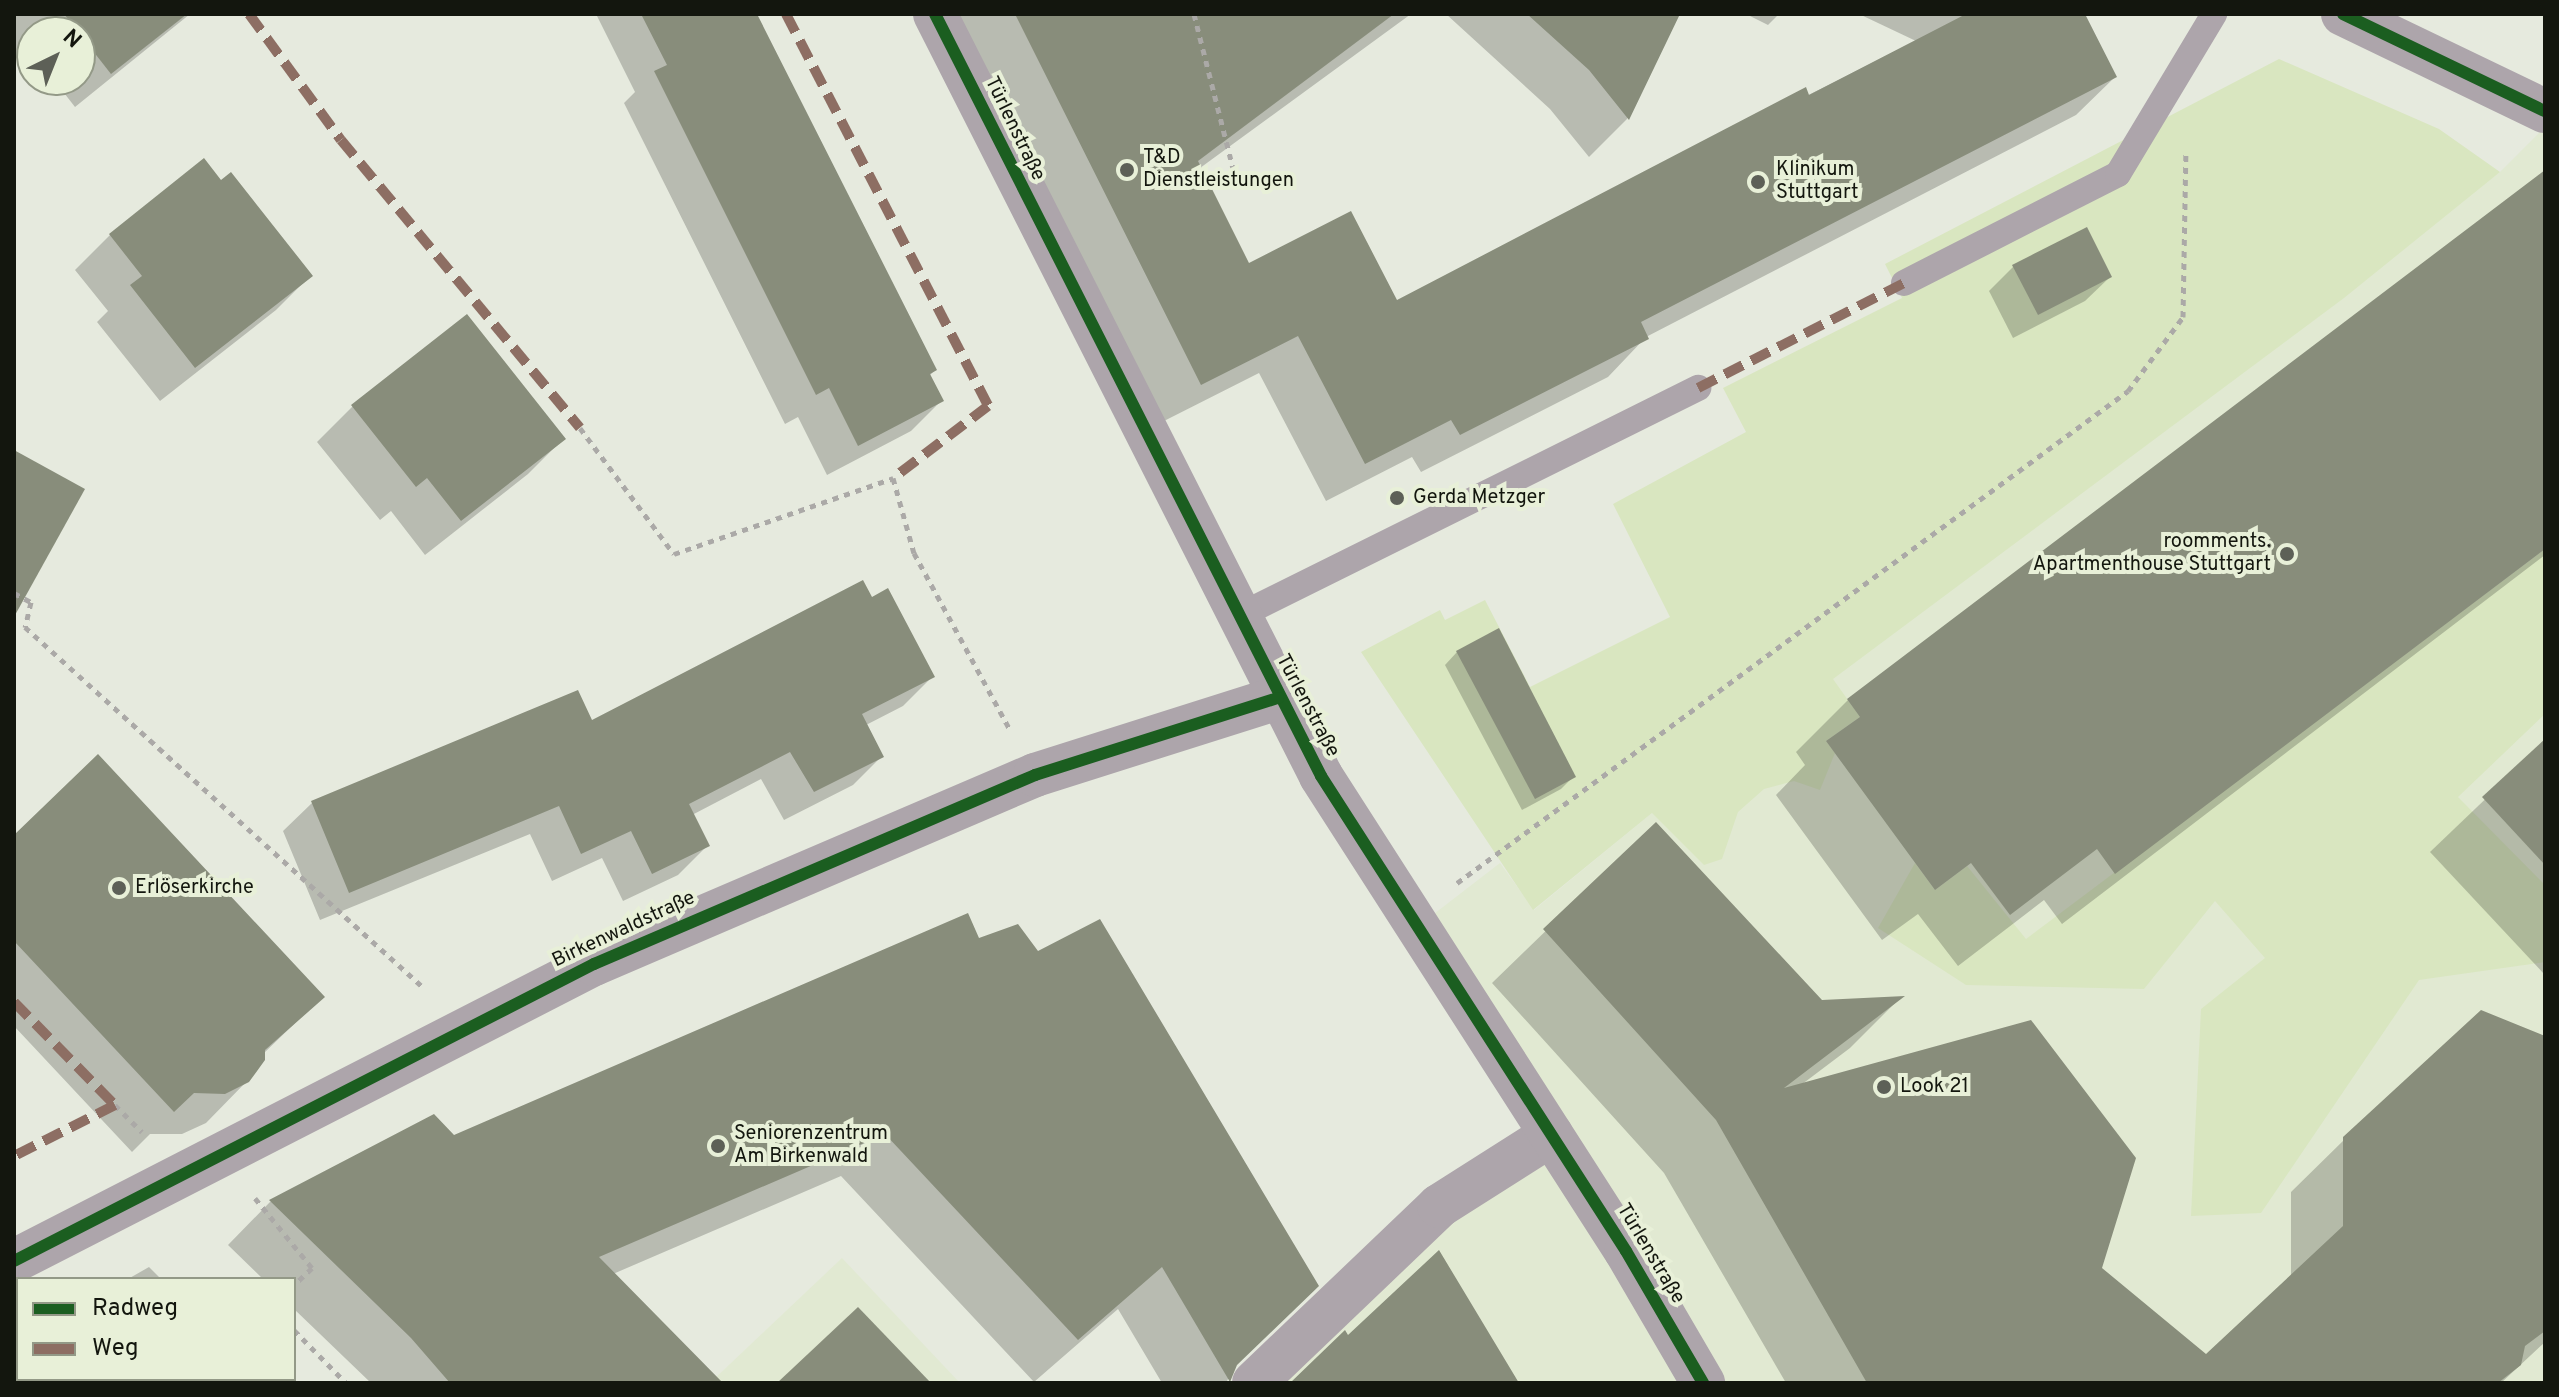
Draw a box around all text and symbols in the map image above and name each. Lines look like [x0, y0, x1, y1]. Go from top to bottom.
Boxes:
north arrow [16, 16, 96, 96]
text: N [56, 24, 86, 55]
street label: Türlenstraße [978, 73, 1050, 185]
place label: T&D Dienstleistungen [1143, 146, 1294, 193]
place label: Klinikum Stuttgart [1776, 158, 1859, 205]
marker: T&D Dienstleistungen [1118, 161, 1136, 179]
marker: Klinikum Stuttgart [1747, 171, 1769, 193]
place label: Gerda Metzger [1413, 486, 1545, 510]
marker: Gerda Metzger [1388, 489, 1406, 507]
place label: roomments. Apartmenthouse Stuttgart [2033, 530, 2271, 577]
marker: roomments. Apartmenthouse Stuttgart [2278, 545, 2296, 563]
street label: Türlenstraße [1270, 651, 1344, 761]
place label: Erlöserkirche [135, 876, 254, 900]
marker: Erlöserkirche [110, 879, 128, 897]
street label: Birkenwaldstraße [549, 886, 699, 974]
place label: Look 21 [1900, 1075, 1969, 1099]
marker: Look 21 [1875, 1078, 1893, 1096]
place label: Seniorenzentrum Am Birkenwald [734, 1122, 888, 1169]
marker: Seniorenzentrum Am Birkenwald [709, 1137, 727, 1155]
street label: Türlenstraße [1611, 1199, 1689, 1309]
legend [16, 1277, 296, 1381]
text: Radweg [92, 1294, 178, 1324]
text: Weg [92, 1334, 139, 1364]

